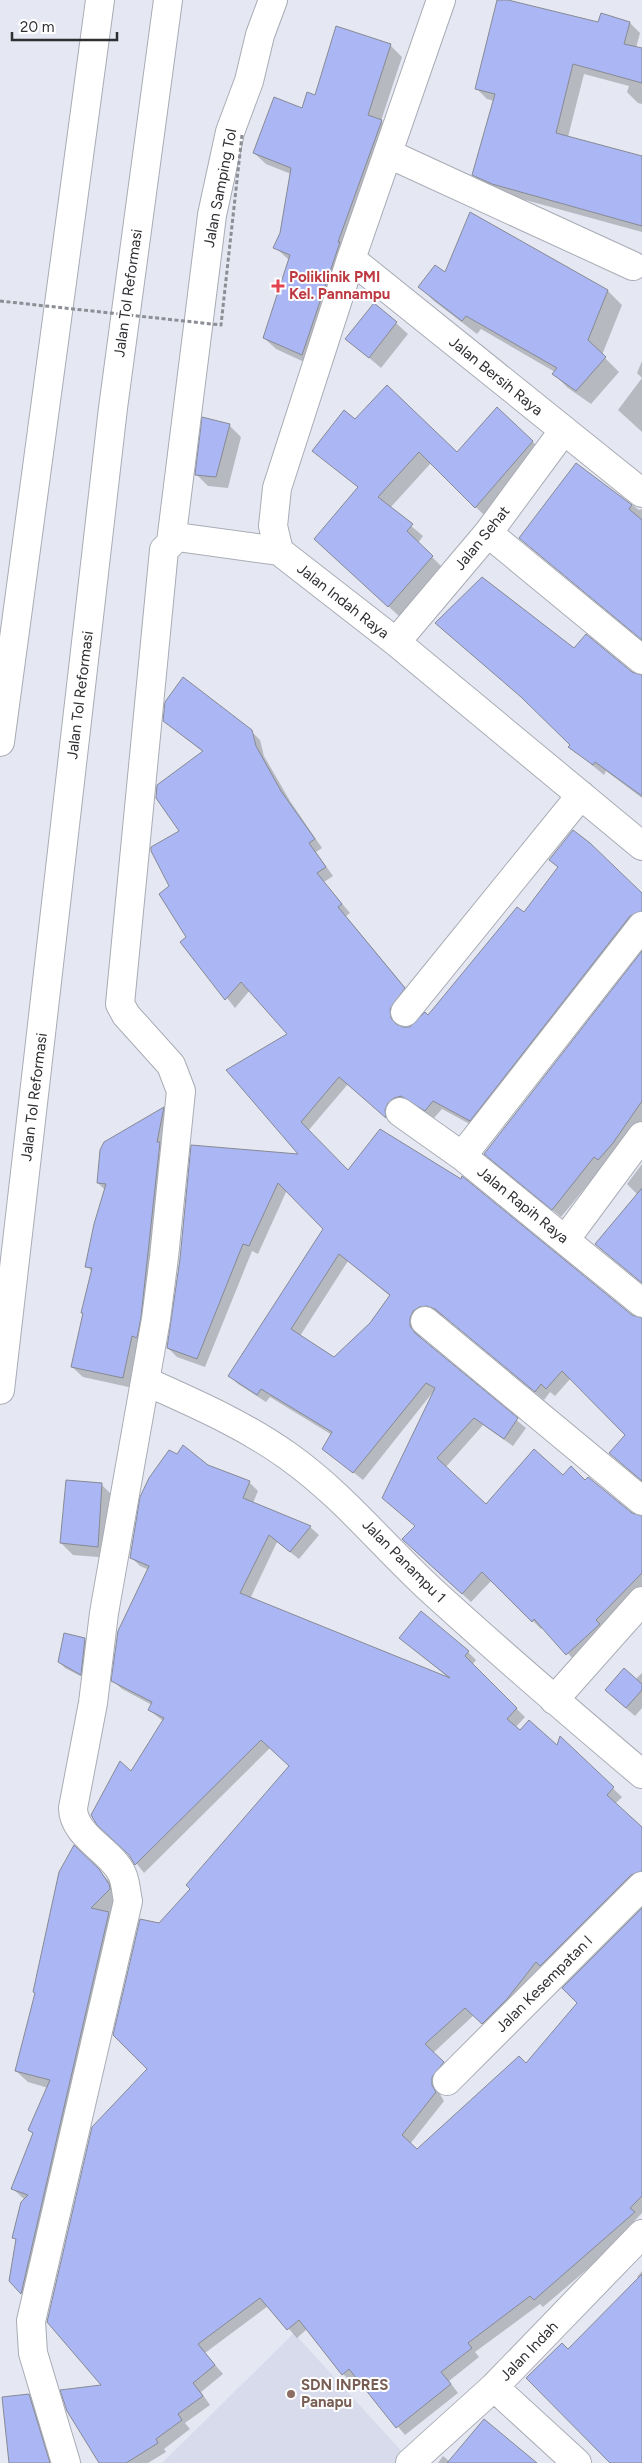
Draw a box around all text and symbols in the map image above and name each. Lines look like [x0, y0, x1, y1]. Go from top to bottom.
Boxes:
scale bar [12, 10, 118, 42]
text: 20 m [20, 18, 54, 36]
street label: Jalan Samping Tol [200, 127, 240, 249]
street label: Jalan Tol Reformasi [110, 228, 146, 358]
place label: Poliklinik PMI Kel. Pannampu [289, 268, 390, 303]
marker: Poliklinik PMI Kel. Pannampu [271, 279, 285, 293]
street label: Jalan Bersih Raya [445, 333, 547, 419]
street label: Jalan Sehat [451, 502, 514, 574]
street label: Jalan Indah Raya [293, 560, 393, 642]
street label: Jalan Tol Reformasi [63, 630, 97, 760]
street label: Jalan Tol Reformasi [17, 1032, 51, 1162]
street label: Jalan Rapih Raya [474, 1163, 572, 1247]
street label: Jalan Panampu 1 [359, 1516, 449, 1606]
street label: Jalan Kesempatan l [492, 1932, 596, 2036]
street label: Jalan Indah [496, 2318, 562, 2384]
place label: SDN INPRES Panapu [301, 2376, 388, 2411]
marker: SDN INPRES Panapu [285, 2388, 297, 2400]

